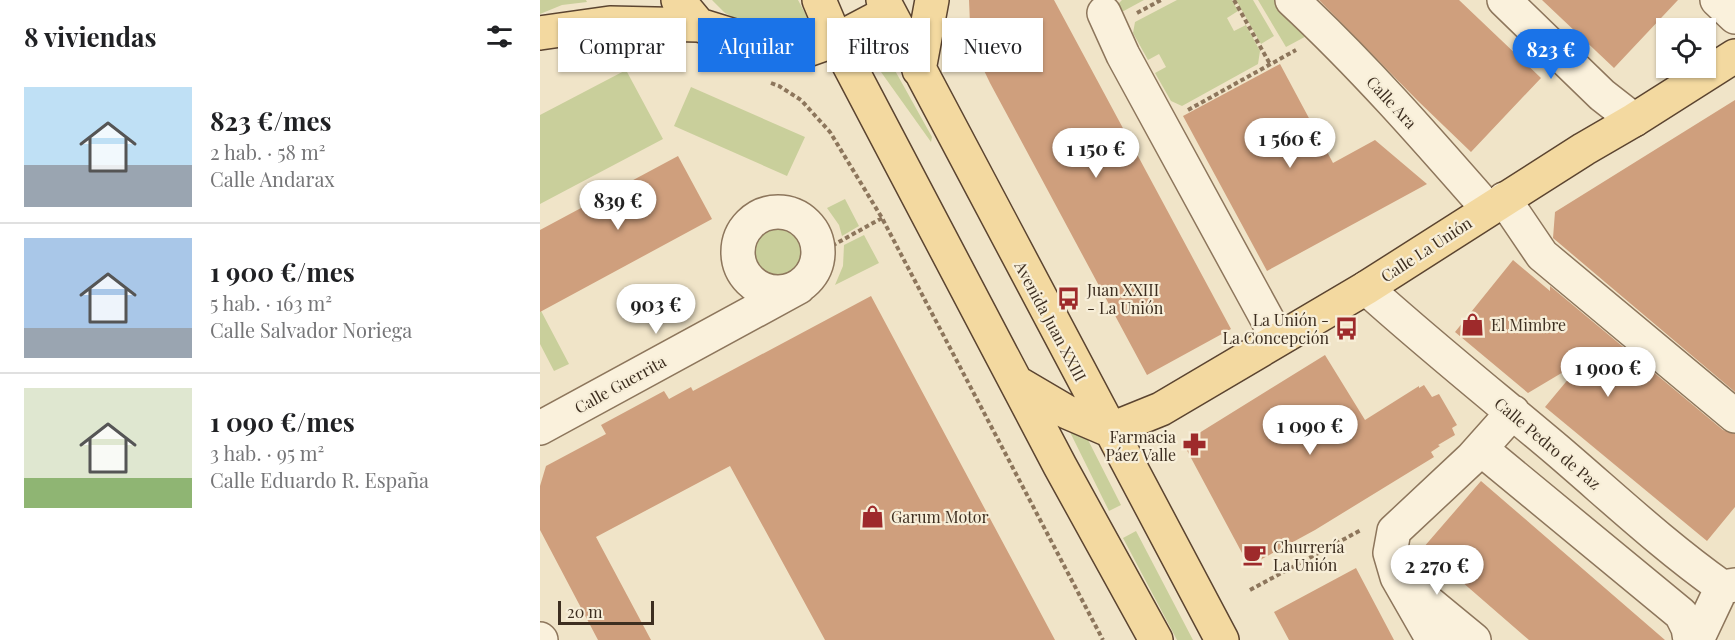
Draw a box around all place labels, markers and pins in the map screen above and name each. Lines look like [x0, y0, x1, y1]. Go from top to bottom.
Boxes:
pin: 823 € [1509, 29, 1593, 80]
pin: 1 560 € [1235, 118, 1345, 169]
pin: 1 150 € [1041, 128, 1151, 179]
pin: 839 € [576, 180, 660, 231]
place label: Juan XXIII - La Unión [1086, 279, 1164, 318]
pin: 903 € [614, 284, 698, 335]
bus stop icon: Juan XXIII - La Unión [1056, 285, 1082, 311]
place label: La Unión - La Concepción [1223, 309, 1329, 348]
shop icon: El Mimbre [1460, 311, 1486, 337]
place label: El Mimbre [1491, 314, 1566, 335]
bus stop icon: La Unión - La Concepción [1334, 315, 1360, 341]
pin: 1 900 € [1553, 347, 1663, 398]
pin: 1 090 € [1255, 405, 1365, 456]
place label: Farmacia Páez Valle [1105, 426, 1176, 465]
pharmacy icon: Farmacia Páez Valle [1181, 432, 1207, 458]
shop icon: Garum Motor [860, 503, 886, 529]
place label: Garum Motor [891, 506, 989, 527]
place label: Churrería La Unión [1273, 536, 1345, 575]
cafe icon: Churrería La Unión [1242, 542, 1268, 568]
pin: 2 270 € [1382, 545, 1492, 596]

